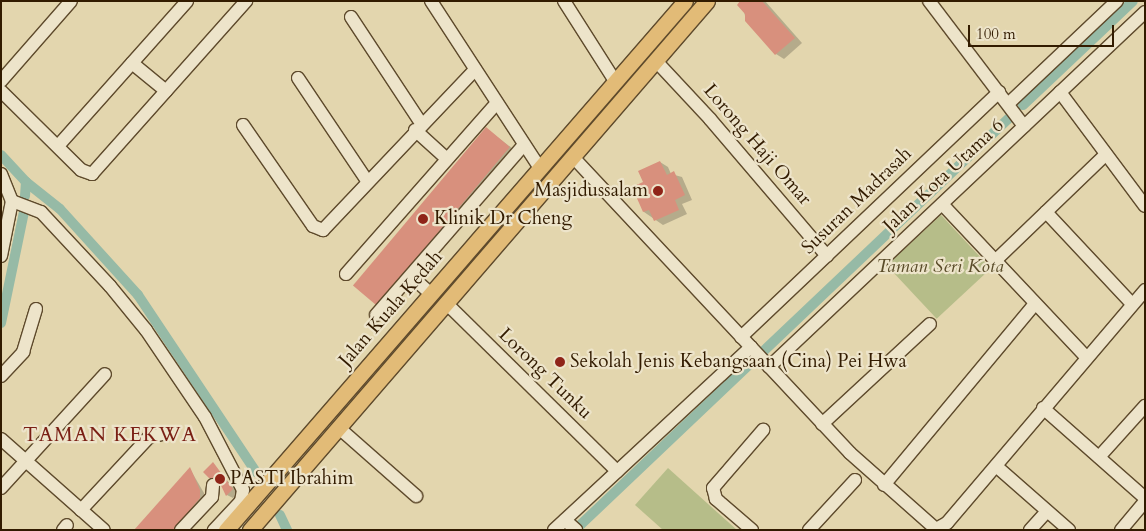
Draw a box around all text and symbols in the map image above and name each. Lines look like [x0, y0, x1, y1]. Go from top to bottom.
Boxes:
scale bar [971, 15, 1117, 47]
text: 100 m [976, 24, 1016, 44]
street label: Lorong Haji Omar [698, 80, 816, 210]
street label: Jalan Kota Utama 6 [879, 114, 1009, 238]
street label: Susuran Madrasah [797, 143, 917, 259]
place label: Masjidussalam [534, 180, 648, 202]
marker: Masjidussalam [652, 185, 664, 197]
place label: Klinik Dr Cheng [434, 208, 572, 230]
marker: Klinik Dr Cheng [416, 212, 430, 226]
street label: Jalan Kuala Kedah [334, 246, 448, 372]
park label: Taman Seri Kota [876, 256, 1004, 278]
street label: Lorong Tunku [493, 324, 597, 424]
place label: Sekolah Jenis Kebangsaan (Cina) Pei Hwa [570, 351, 907, 373]
marker: Sekolah Jenis Kebangsaan (Cina) Pei Hwa [554, 356, 566, 368]
district label: TAMAN KEKWA [22, 422, 198, 446]
place label: PASTI Ibrahim [230, 468, 353, 490]
marker: PASTI Ibrahim [214, 473, 226, 485]

